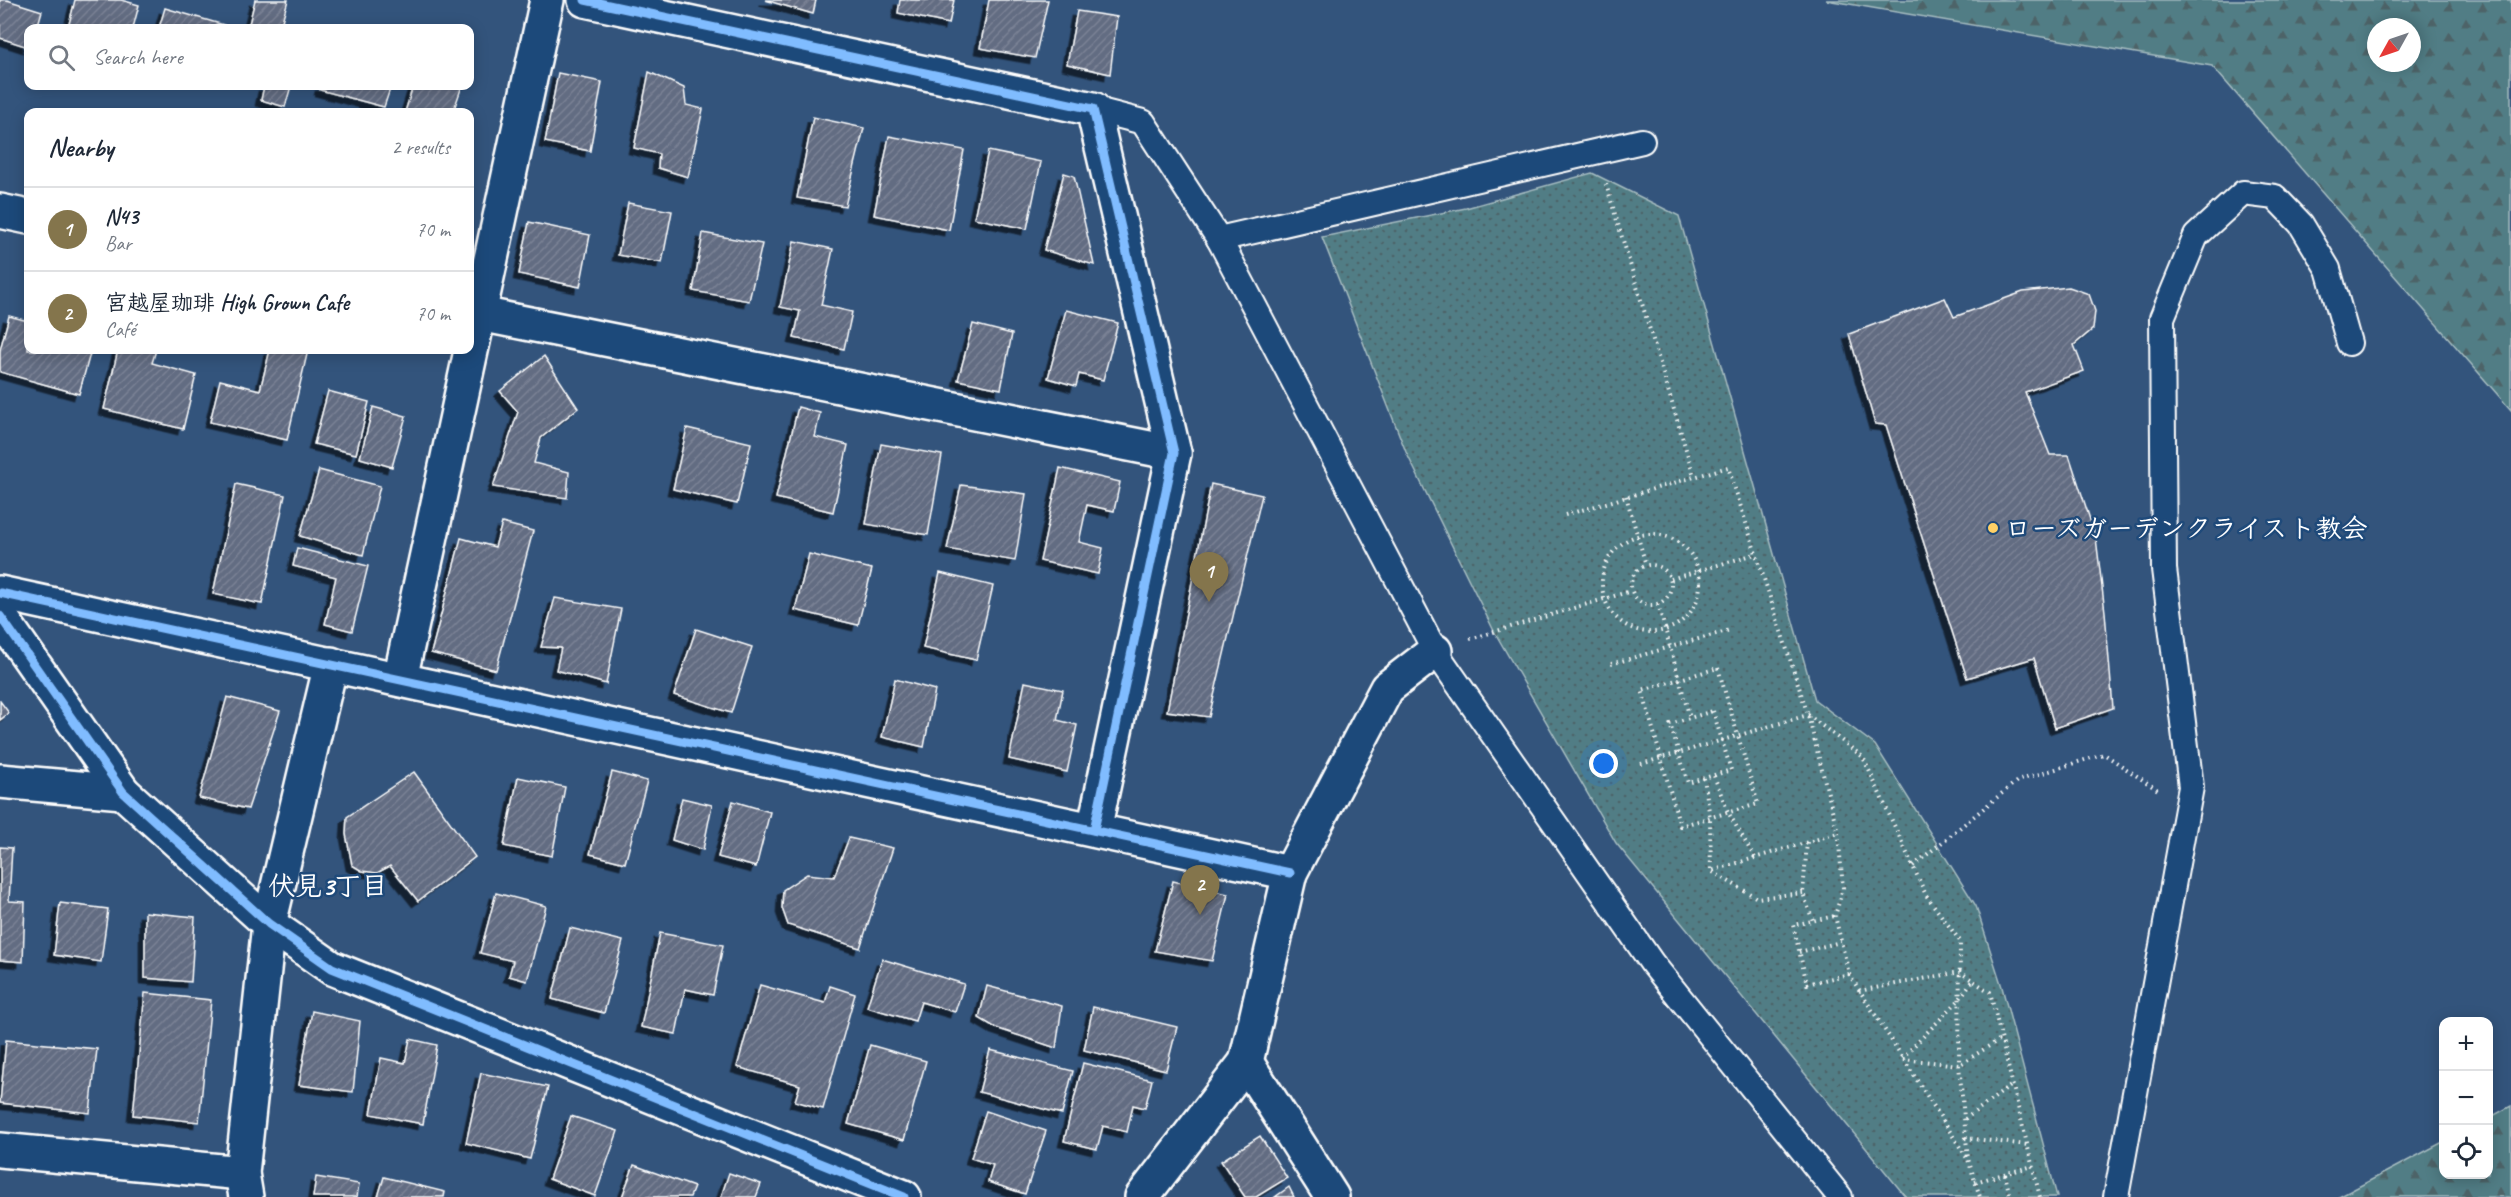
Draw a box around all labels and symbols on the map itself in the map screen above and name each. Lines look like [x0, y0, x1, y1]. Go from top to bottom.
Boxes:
north arrow [2367, 18, 2421, 72]
place label: ローズガーデンクライスト教会 [2005, 512, 2367, 545]
marker: ローズガーデンクライスト教会 [1986, 521, 2000, 535]
pin: 1 [1190, 552, 1228, 602]
your location [1589, 749, 1618, 778]
pin: 2 [1180, 866, 1220, 915]
district label: 伏見3丁目 [268, 869, 388, 903]

